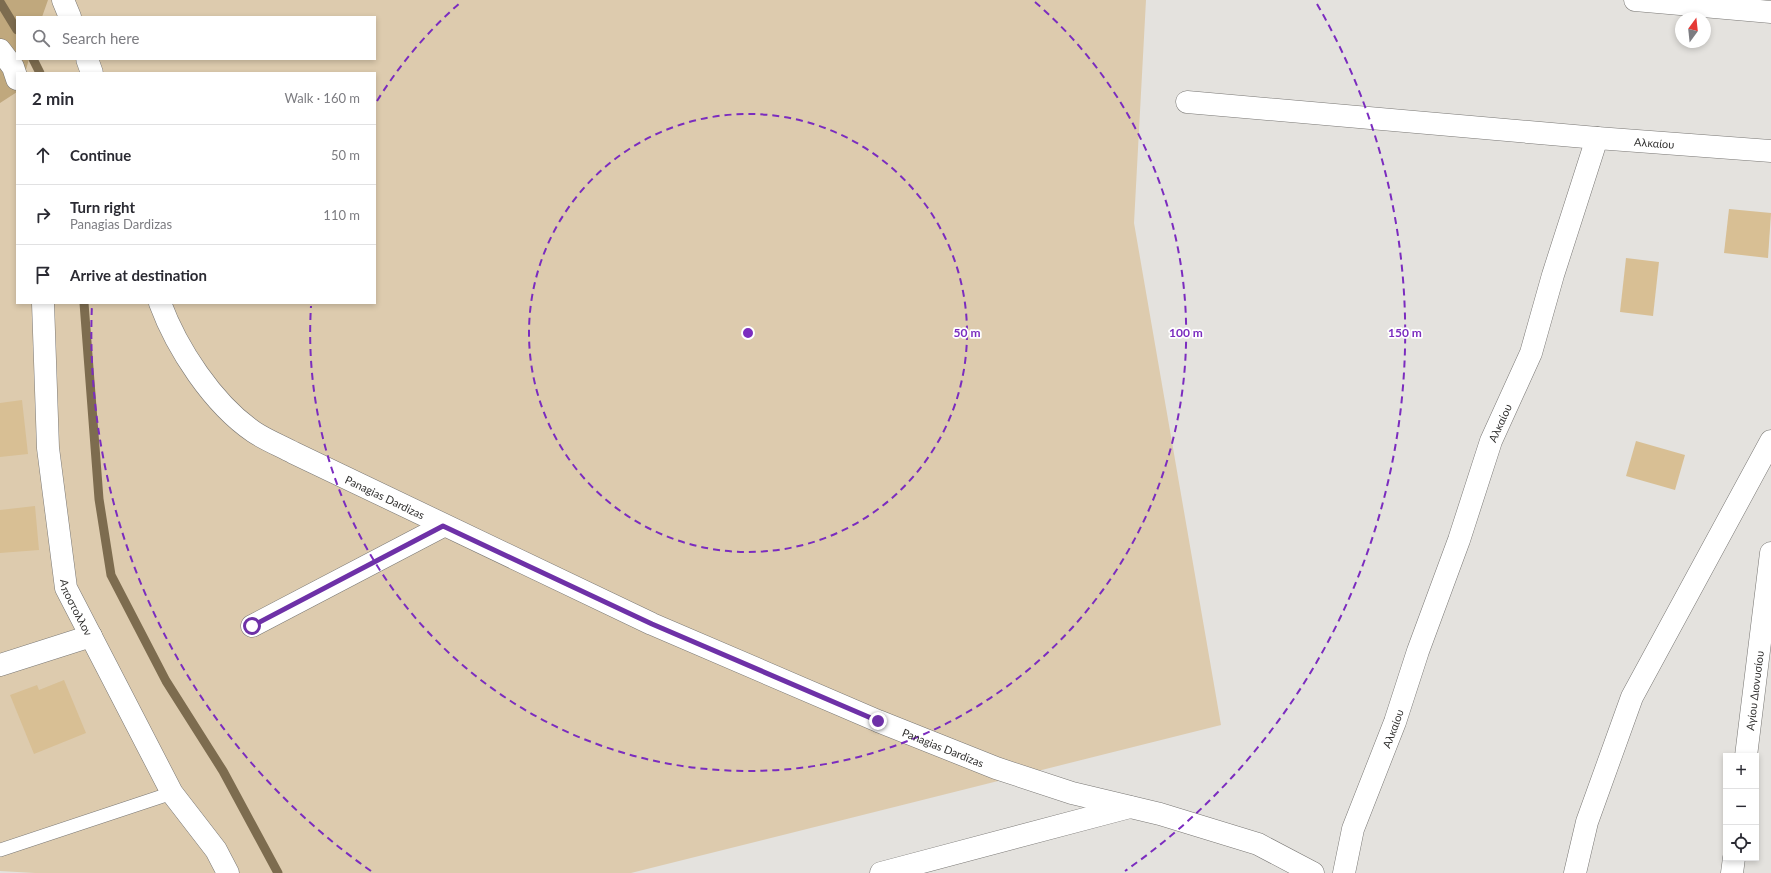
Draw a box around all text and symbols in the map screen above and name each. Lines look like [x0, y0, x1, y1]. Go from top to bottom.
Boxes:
north arrow [1675, 12, 1711, 48]
search box [16, 16, 376, 60]
icon: search [30, 27, 52, 49]
text: Search here [62, 29, 139, 47]
text: 2 min [32, 88, 74, 109]
text: Walk · 160 m [284, 90, 360, 106]
street label: Αλκαίου [1634, 134, 1675, 150]
icon: ahead [32, 144, 54, 166]
text: Continue [70, 146, 131, 164]
text: 50 m [331, 147, 360, 163]
text: Turn right [70, 198, 135, 216]
icon: right [32, 204, 54, 226]
text: 110 m [323, 207, 360, 223]
text: Panagias Dardizas [70, 216, 172, 232]
icon: arrive [32, 264, 54, 286]
text: Arrive at destination [70, 266, 207, 284]
text: 50 m [954, 325, 980, 340]
text: 100 m [1169, 325, 1203, 340]
text: 150 m [1388, 325, 1422, 340]
centre of rings [741, 326, 755, 340]
street label: Αλκαίου [1485, 402, 1514, 444]
street label: Panagias Dardizas [343, 472, 427, 521]
street label: Αποστολλον [58, 578, 96, 638]
route start [243, 617, 261, 635]
street label: Αγίου Διονυσίου [1743, 650, 1765, 731]
street label: Αλκαίου [1379, 707, 1405, 750]
route end [869, 712, 887, 730]
street label: Panagias Dardizas [901, 725, 986, 769]
map controls [1723, 753, 1759, 861]
button: + [1723, 753, 1759, 789]
button: − [1723, 789, 1759, 825]
button: locate [1723, 825, 1759, 861]

